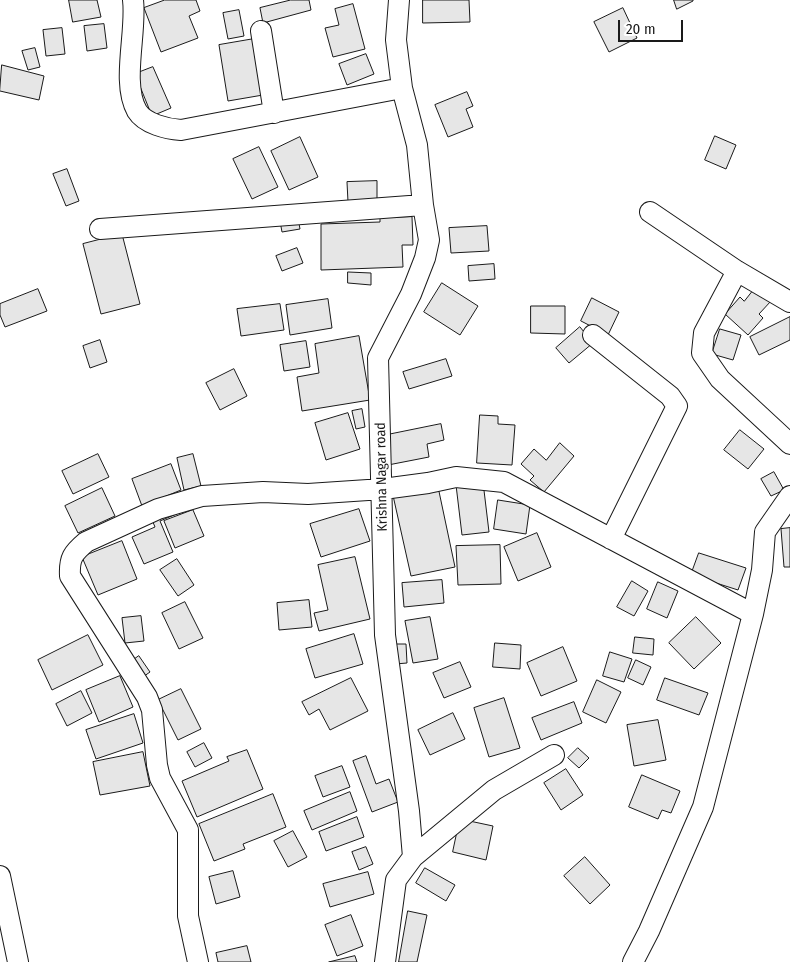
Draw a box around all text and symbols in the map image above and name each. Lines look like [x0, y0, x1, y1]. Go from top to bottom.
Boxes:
scale bar [620, 10, 685, 42]
text: 20 m [626, 20, 656, 38]
street label: Krishna Nagar road [373, 422, 391, 532]

